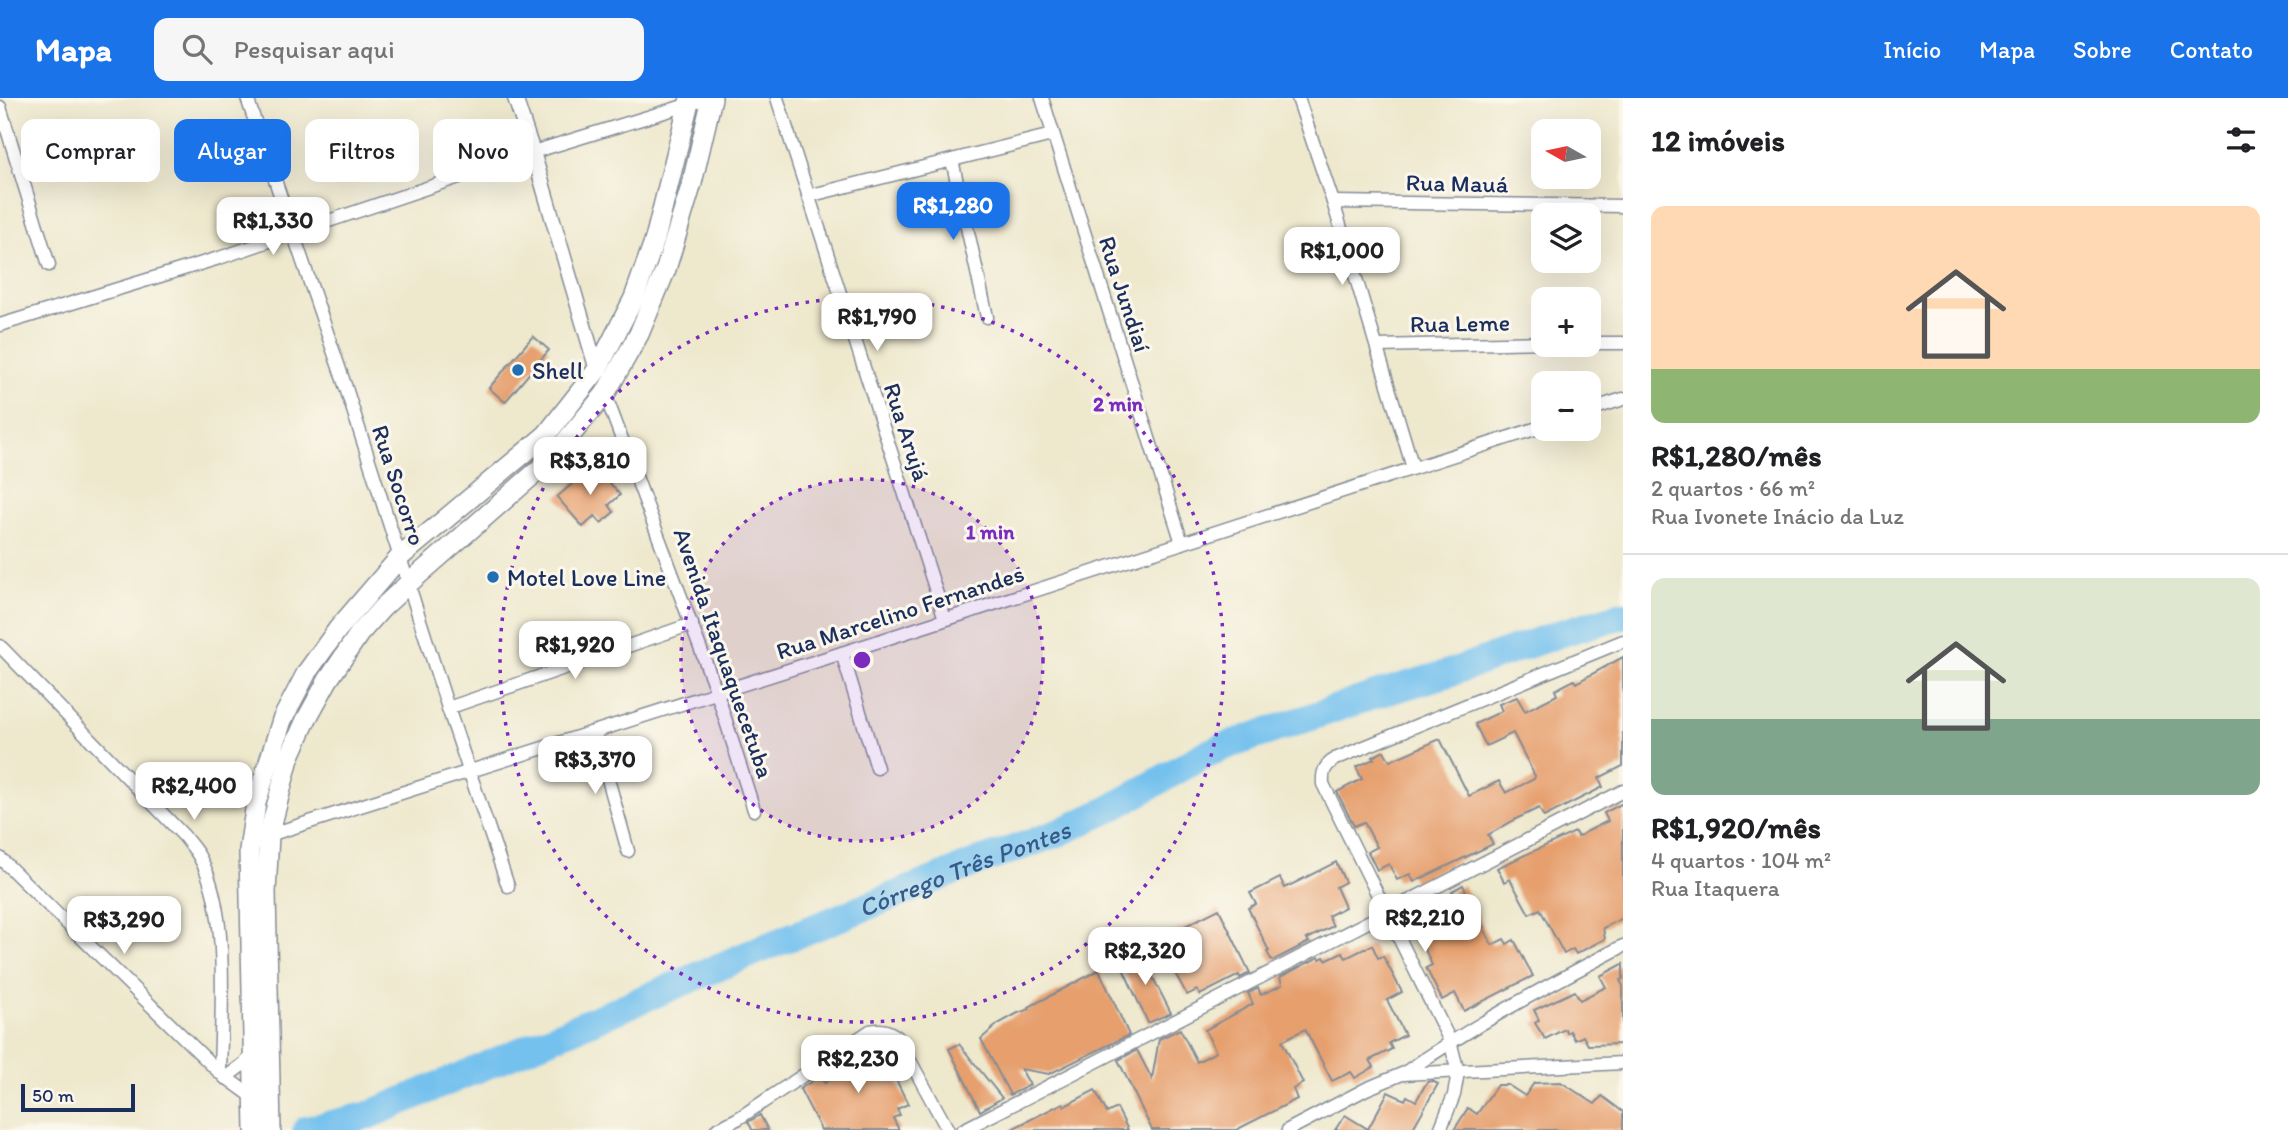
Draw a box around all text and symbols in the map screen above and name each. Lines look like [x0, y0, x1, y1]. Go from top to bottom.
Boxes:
search box [154, 18, 644, 81]
text: Mapa [35, 30, 112, 69]
icon: search [178, 30, 216, 68]
text: Pesquisar aqui [234, 33, 395, 65]
text: Início [1883, 35, 1941, 64]
text: Mapa [1979, 35, 2035, 64]
text: Sobre [2073, 35, 2132, 64]
text: Contato [2170, 35, 2253, 64]
chip: Comprar [21, 119, 160, 182]
chip: Alugar [174, 119, 291, 182]
chip: Filtros [305, 119, 419, 182]
chip: Novo [433, 119, 533, 182]
north arrow [1531, 119, 1601, 189]
map controls [1531, 119, 1601, 441]
icon: filters [2222, 121, 2260, 159]
text: 12 imóveis [1651, 122, 1785, 159]
street label: Rua Mauá [1405, 168, 1509, 198]
pin: R$1,280 [888, 183, 1018, 242]
text: R$1,280 [913, 191, 993, 219]
pin: R$1,330 [208, 198, 338, 257]
button: layers [1531, 203, 1601, 273]
text: R$1,330 [233, 206, 313, 234]
pin: R$1,000 [1277, 228, 1407, 287]
street label: Rua Jundiaí [1093, 233, 1157, 355]
text: R$1,000 [1300, 236, 1384, 264]
icon: home [1893, 251, 2019, 377]
button: + [1531, 287, 1601, 357]
pin: R$1,790 [812, 294, 942, 353]
text: R$1,790 [837, 302, 917, 330]
street label: Rua Leme [1410, 308, 1510, 338]
place label: Shell [532, 356, 584, 385]
marker: Shell [510, 362, 526, 378]
button: − [1531, 371, 1601, 441]
street label: Rua Arujá [878, 379, 937, 485]
text: 2 min [1093, 391, 1144, 416]
street label: Rua Socorro [366, 421, 432, 549]
text: R$1,280/mês [1651, 437, 1822, 474]
pin: R$3,810 [525, 438, 655, 497]
text: R$3,810 [550, 446, 630, 474]
text: 2 quartos · 66 m² [1651, 474, 1815, 502]
text: Rua Ivonete Inácio da Luz [1651, 502, 1904, 530]
text: 1 min [966, 519, 1015, 544]
street label: Avenida Itaquaquecetuba [668, 524, 780, 782]
street label: Rua Marcelino Fernandes [772, 558, 1028, 666]
place label: Motel Love Line [507, 563, 666, 592]
marker: Motel Love Line [485, 569, 501, 585]
pin: R$1,920 [510, 622, 640, 681]
icon: home [1893, 623, 2019, 749]
text: R$1,920 [535, 630, 615, 658]
centre of rings [850, 648, 874, 672]
pin: R$3,370 [530, 736, 660, 796]
text: R$3,370 [554, 745, 636, 773]
pin: R$2,400 [129, 762, 259, 822]
text: R$2,400 [151, 771, 237, 799]
text: R$1,920/mês [1651, 809, 1821, 846]
water label: Córrego Três Pontes [854, 813, 1077, 924]
text: 4 quartos · 104 m² [1651, 846, 1831, 874]
text: Rua Itaquera [1651, 874, 1780, 902]
pin: R$2,210 [1360, 894, 1490, 954]
pin: R$3,290 [59, 896, 189, 956]
text: R$2,210 [1385, 903, 1465, 931]
text: R$3,290 [83, 905, 165, 933]
pin: R$2,320 [1080, 928, 1210, 987]
text: R$2,320 [1104, 936, 1186, 964]
pin: R$2,230 [793, 1035, 923, 1095]
text: R$2,230 [817, 1044, 899, 1072]
scale bar [21, 1081, 135, 1113]
text: 50 m [32, 1084, 74, 1107]

